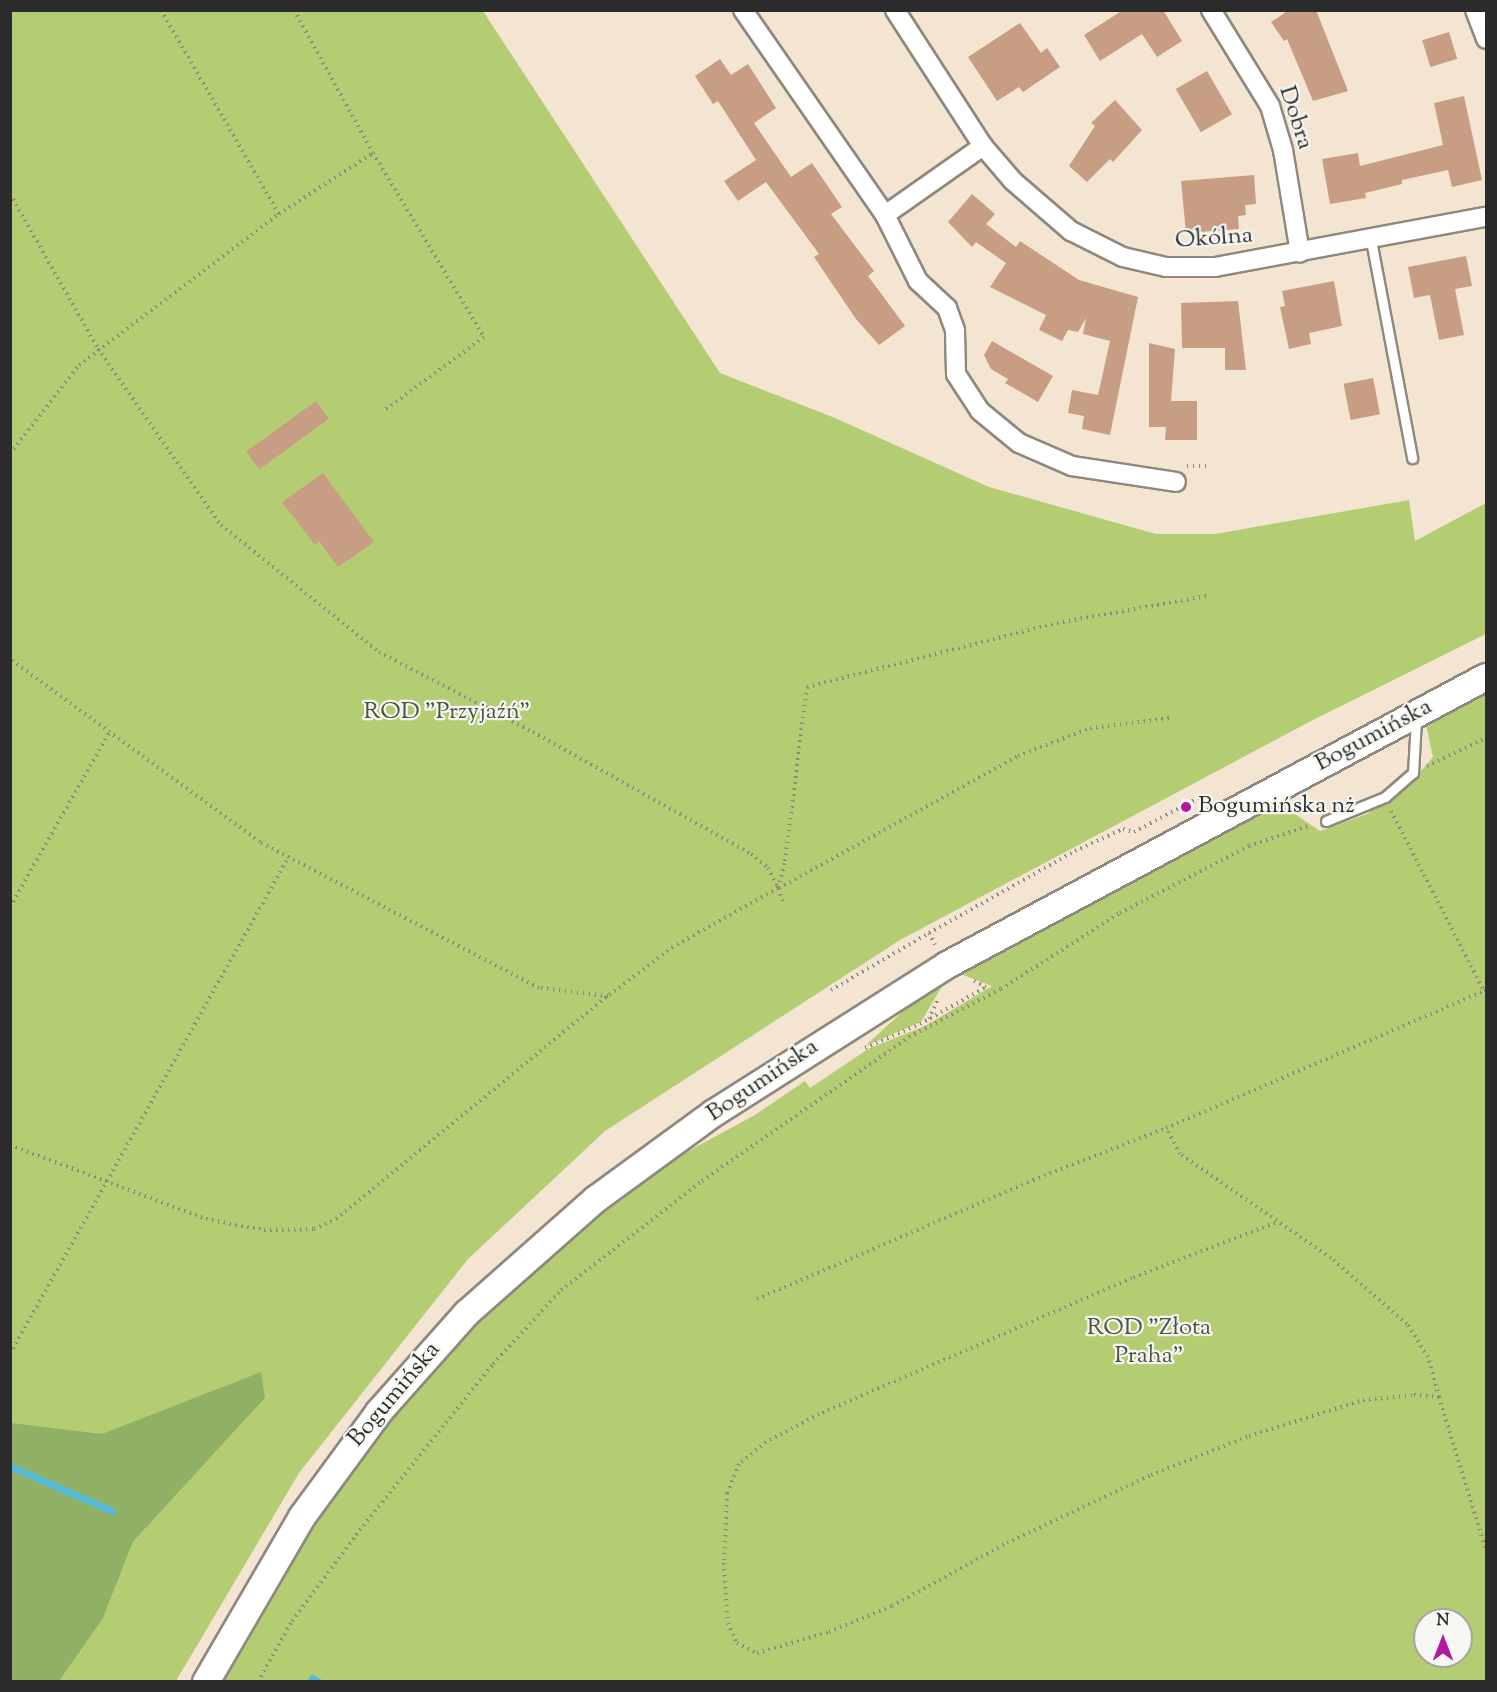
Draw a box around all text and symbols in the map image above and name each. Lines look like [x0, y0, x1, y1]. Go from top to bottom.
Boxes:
street label: Dobra [1271, 83, 1319, 153]
street label: Okólna [1174, 222, 1254, 256]
street label: Bogumińska [1311, 693, 1437, 779]
park label: ROD "Przyjaźń" [364, 699, 530, 727]
place label: Bogumińska nż [1198, 793, 1355, 821]
marker: Bogumińska nż [1179, 800, 1193, 814]
street label: Bogumińska [702, 1033, 824, 1129]
park label: ROD "Złota Praha" [1087, 1315, 1211, 1371]
street label: Bogumińska [343, 1337, 447, 1453]
north arrow [1413, 1608, 1473, 1668]
text: N [1437, 1610, 1449, 1633]

